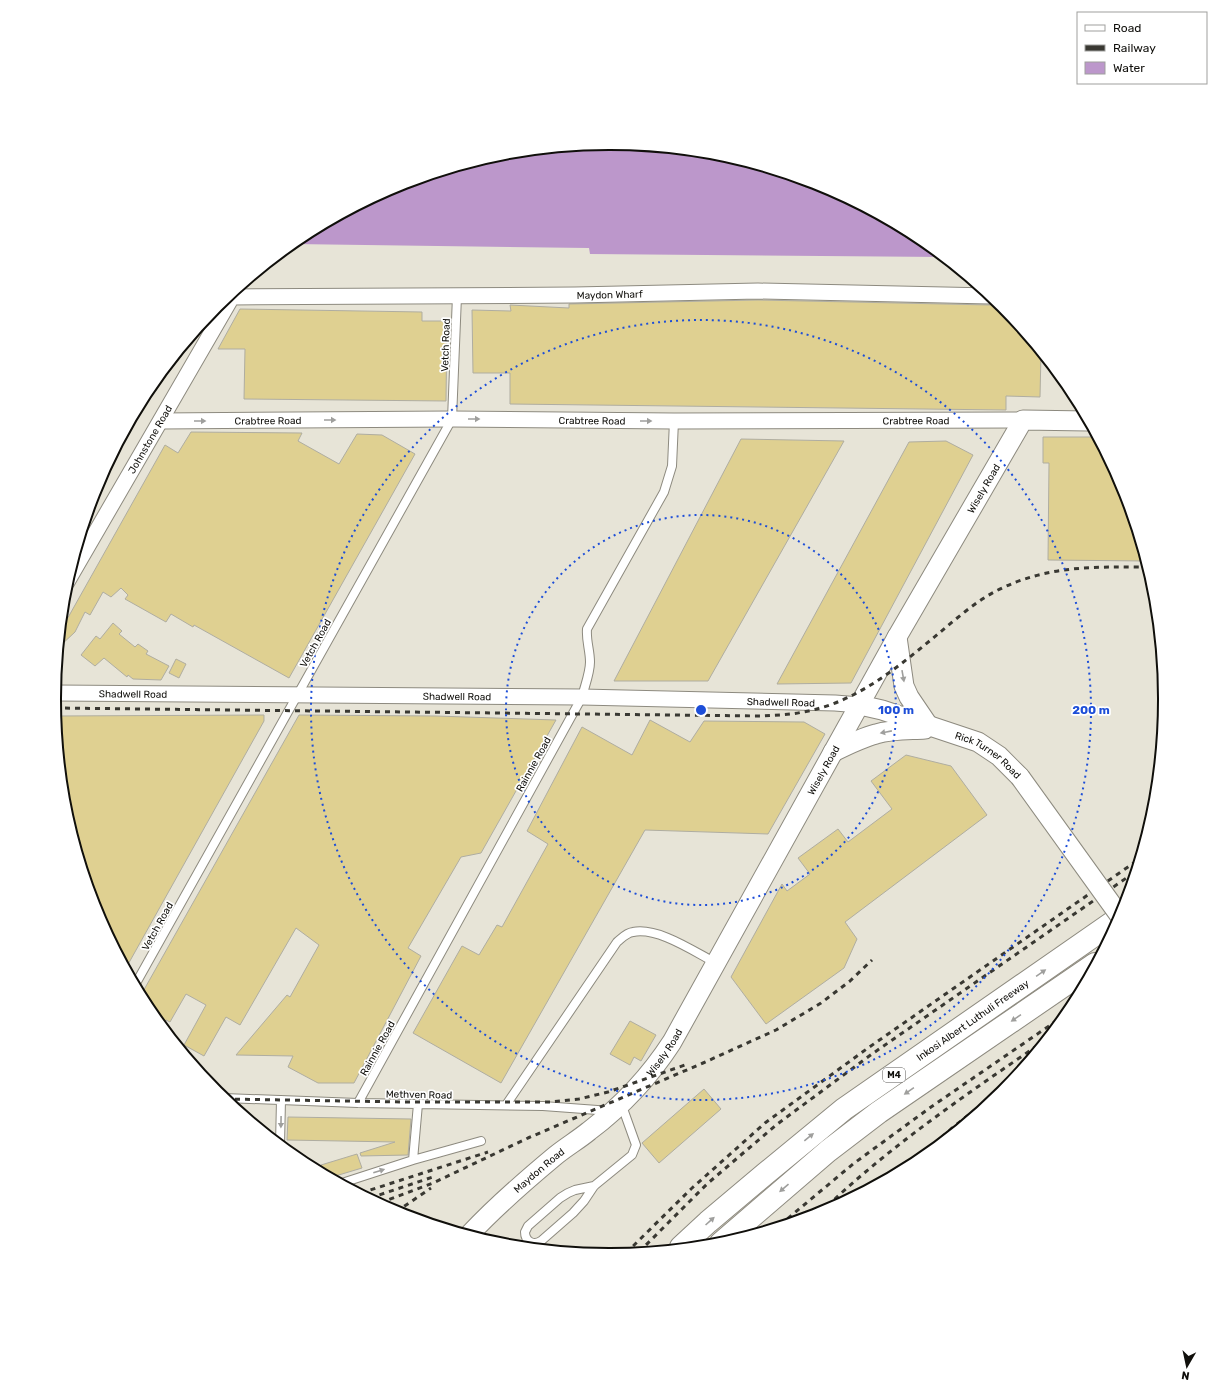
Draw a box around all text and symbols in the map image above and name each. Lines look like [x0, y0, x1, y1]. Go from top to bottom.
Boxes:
legend [1077, 12, 1207, 84]
text: Road [1113, 21, 1141, 35]
text: Railway [1113, 41, 1156, 55]
text: Water [1113, 61, 1145, 75]
street label: Maydon Wharf [577, 289, 643, 302]
street label: Vetch Road [439, 318, 453, 372]
street label: Johnstone Road [126, 403, 175, 476]
street label: Crabtree Road [235, 415, 302, 427]
street label: Crabtree Road [558, 415, 626, 428]
street label: Crabtree Road [883, 415, 949, 427]
one-way arrow [468, 416, 481, 422]
one-way arrow [194, 417, 206, 424]
one-way arrow [324, 417, 337, 423]
one-way arrow [640, 418, 653, 424]
street label: Wisely Road [965, 462, 1003, 516]
street label: Vetch Road [298, 617, 334, 670]
one-way arrow [900, 670, 906, 682]
street label: Shadwell Road [99, 688, 167, 701]
street label: Shadwell Road [423, 691, 491, 703]
street label: Shadwell Road [747, 696, 815, 710]
centre of rings [694, 703, 708, 717]
text: 100 m [878, 703, 914, 717]
text: 200 m [1072, 703, 1110, 717]
one-way arrow [880, 729, 892, 735]
street label: Rick Turner Road [953, 730, 1023, 782]
street label: Rainnie Road [514, 735, 554, 794]
street label: Wisely Road [805, 744, 843, 798]
street label: Vetch Road [140, 900, 176, 953]
one-way arrow [1035, 969, 1046, 977]
street label: Inkosi Albert Luthuli Freeway [914, 977, 1032, 1064]
one-way arrow [1011, 1014, 1021, 1022]
street label: Rainnie Road [358, 1019, 398, 1078]
street label: Wisely Road [644, 1027, 685, 1079]
road number: M4 [883, 1068, 905, 1082]
one-way arrow [904, 1087, 914, 1095]
street label: Methven Road [386, 1088, 452, 1102]
one-way arrow [277, 1116, 284, 1128]
one-way arrow [804, 1133, 815, 1142]
street label: Maydon Road [512, 1146, 567, 1196]
one-way arrow [373, 1168, 385, 1174]
one-way arrow [779, 1184, 790, 1193]
one-way arrow [704, 1216, 715, 1225]
north arrow [1167, 1346, 1207, 1386]
text: N [1181, 1368, 1190, 1382]

